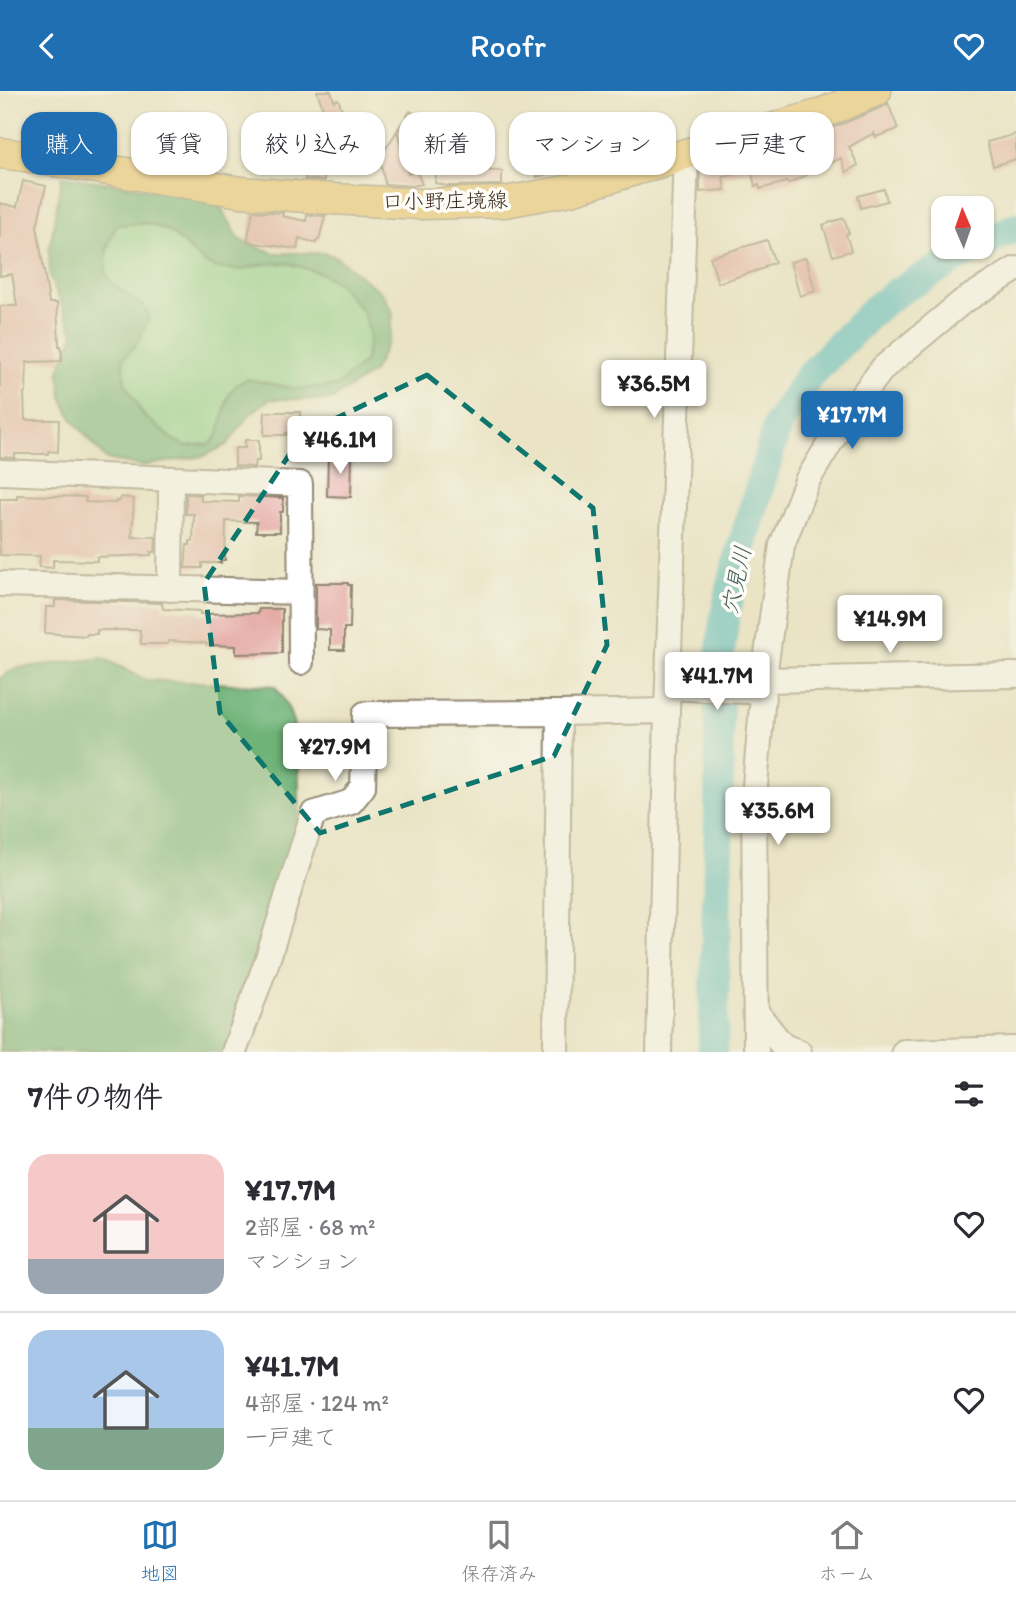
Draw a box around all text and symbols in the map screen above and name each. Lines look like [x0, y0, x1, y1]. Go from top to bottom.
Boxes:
icon: back [28, 27, 66, 65]
text: Roofr [470, 27, 546, 65]
icon: heart [950, 27, 988, 65]
chip: 購入 [21, 112, 117, 175]
chip: 賃貸 [131, 112, 227, 175]
chip: 絞り込み [241, 112, 385, 175]
chip: 新着 [399, 112, 495, 175]
chip: マンション [509, 112, 676, 175]
chip: 一戸建て [690, 112, 834, 175]
street label: 口小野庄境線 [382, 187, 508, 214]
north arrow [931, 196, 994, 259]
map controls [931, 196, 994, 259]
pin: ¥36.5M [597, 361, 711, 420]
text: ¥36.5M [617, 369, 691, 397]
pin: ¥17.7M [795, 391, 909, 451]
text: ¥17.7M [817, 400, 887, 428]
pin: ¥46.1M [283, 417, 397, 476]
text: ¥46.1M [303, 425, 377, 453]
water label: 穴見川 [715, 543, 757, 617]
pin: ¥14.9M [833, 595, 947, 655]
text: ¥14.9M [853, 604, 927, 632]
pin: ¥41.7M [660, 653, 774, 712]
text: ¥41.7M [681, 661, 753, 689]
pin: ¥27.9M [278, 723, 392, 783]
text: ¥27.9M [299, 732, 371, 760]
pin: ¥35.6M [721, 787, 835, 847]
text: ¥35.6M [741, 796, 815, 824]
icon: filters [950, 1075, 988, 1113]
text: 7件の物件 [28, 1078, 163, 1115]
text: ¥17.7M [245, 1171, 336, 1208]
icon: home [84, 1182, 168, 1266]
icon: heart [950, 1205, 988, 1243]
text: 2部屋 · 68 m² [245, 1213, 375, 1241]
text: マンション [245, 1247, 359, 1275]
text: ¥41.7M [245, 1347, 340, 1384]
icon: home [84, 1358, 168, 1442]
icon: heart [950, 1381, 988, 1419]
text: 4部屋 · 124 m² [245, 1389, 389, 1417]
text: 一戸建て [245, 1423, 337, 1451]
tab: 地図 [141, 1516, 179, 1585]
tab: 保存済み [461, 1516, 537, 1585]
tab: ホーム [819, 1516, 875, 1585]

